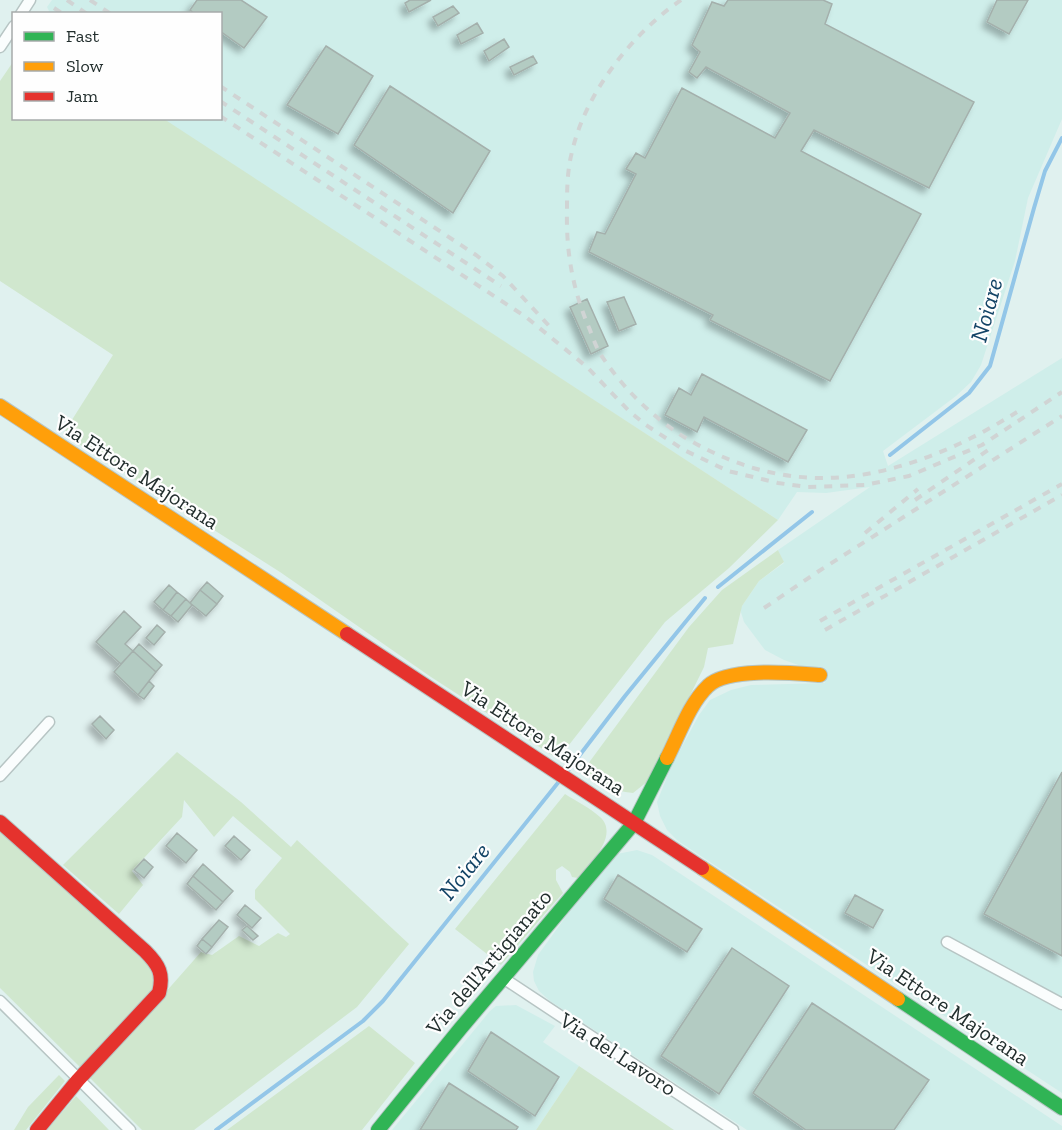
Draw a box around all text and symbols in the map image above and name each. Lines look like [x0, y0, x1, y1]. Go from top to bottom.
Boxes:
legend [12, 12, 222, 120]
text: Fast [66, 25, 99, 47]
text: Slow [66, 55, 103, 77]
text: Jam [66, 85, 98, 107]
water label: Noiare [964, 275, 1008, 345]
street label: Via Ettore Majorana [49, 408, 225, 535]
street label: Via Ettore Majorana [455, 674, 631, 801]
water label: Noiare [432, 837, 496, 905]
street label: Via dell'Artigianato [420, 884, 558, 1041]
street label: Via Ettore Majorana [861, 942, 1035, 1072]
street label: Via del Lavoro [554, 1006, 681, 1102]

